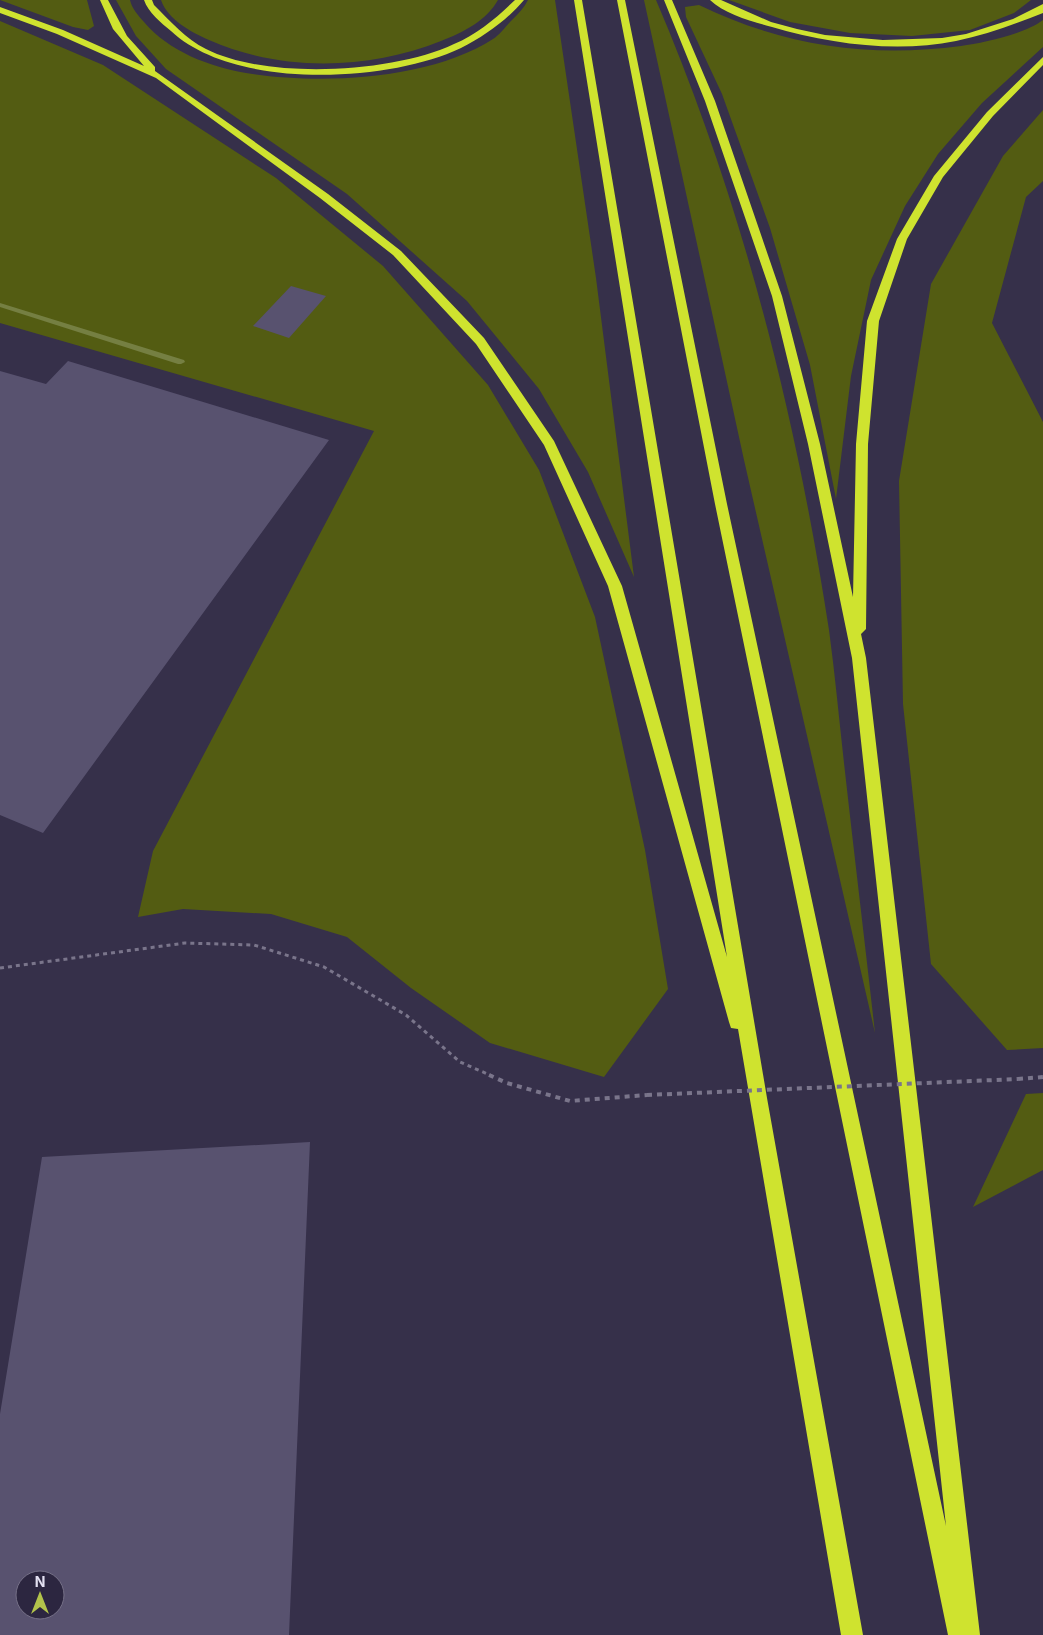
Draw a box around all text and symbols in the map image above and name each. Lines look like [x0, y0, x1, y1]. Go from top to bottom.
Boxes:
north arrow [15, 1570, 65, 1620]
text: N [35, 1573, 45, 1590]

